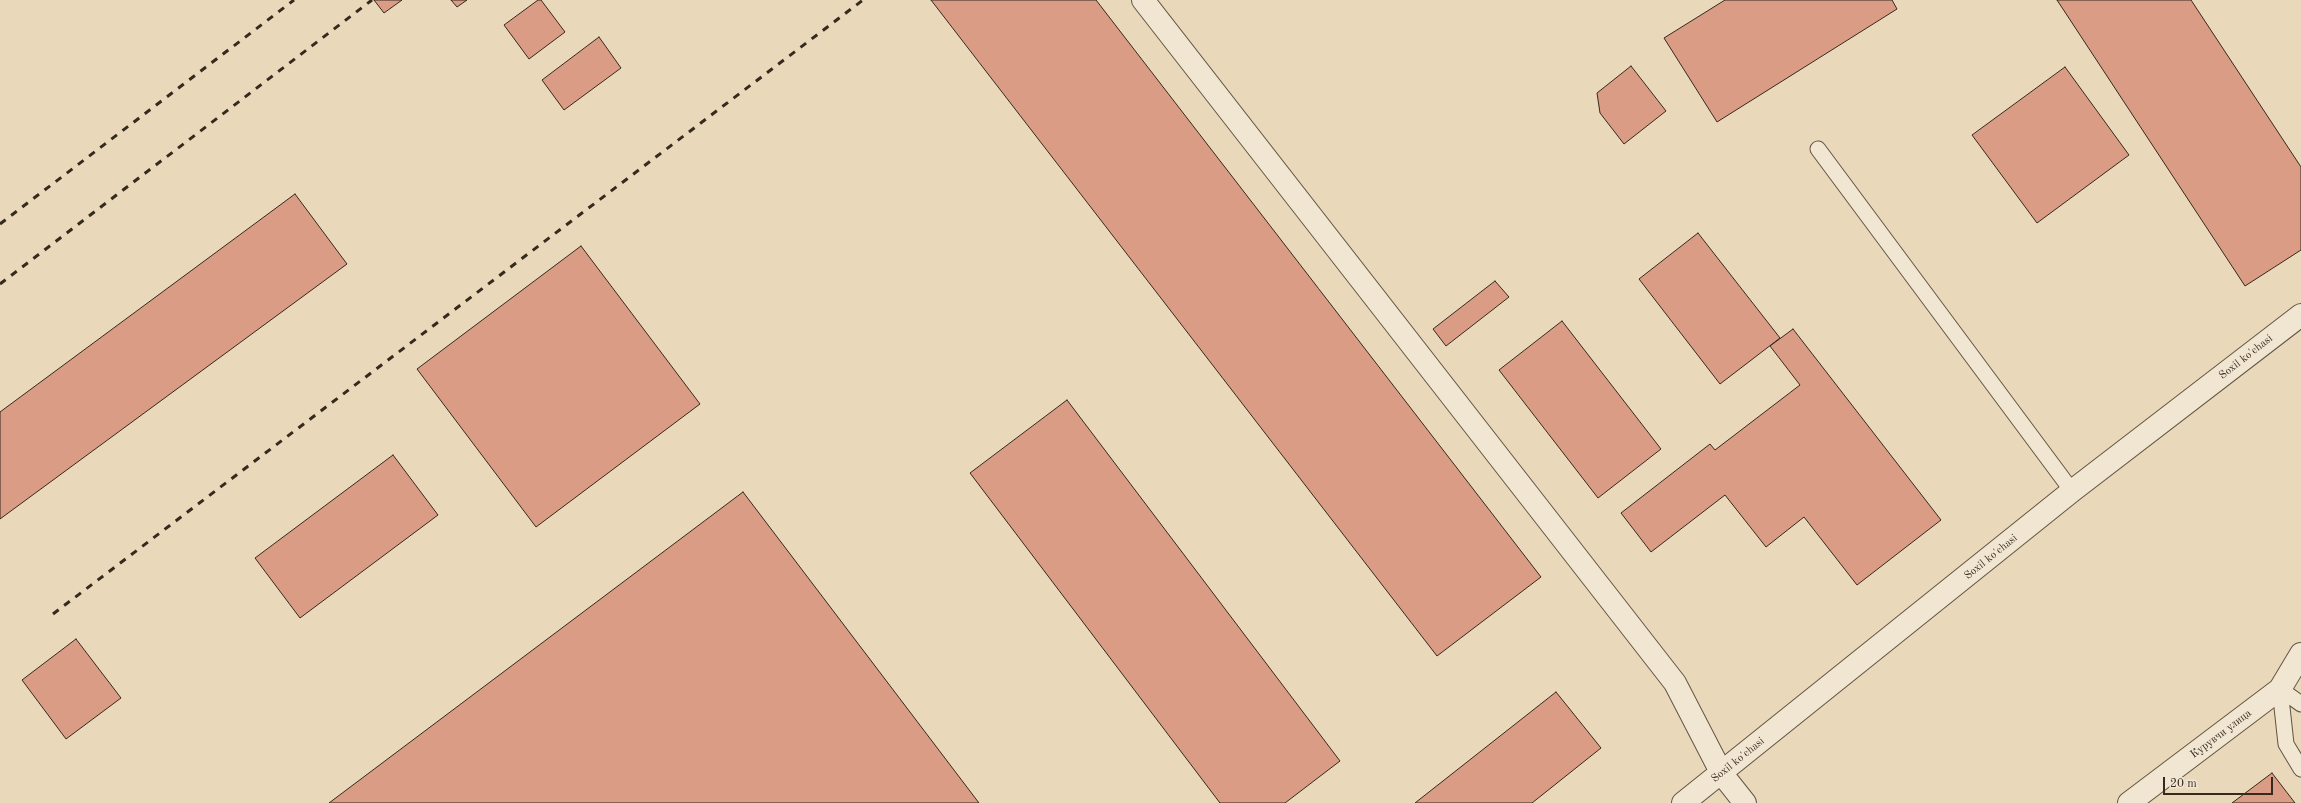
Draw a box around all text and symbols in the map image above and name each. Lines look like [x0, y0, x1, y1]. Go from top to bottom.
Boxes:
street label: Soxil ko'chasi [2217, 332, 2275, 382]
street label: Soxil ko'chasi [1962, 532, 2020, 582]
street label: Курувчи улица [2188, 707, 2254, 761]
street label: Soxil ko'chasi [1709, 735, 1767, 785]
scale bar [2165, 769, 2275, 795]
text: 20 m [2170, 778, 2197, 790]

